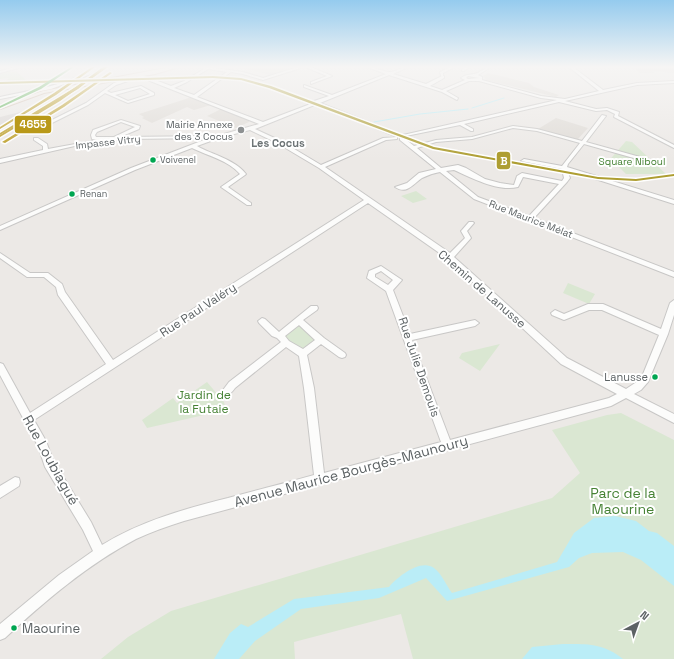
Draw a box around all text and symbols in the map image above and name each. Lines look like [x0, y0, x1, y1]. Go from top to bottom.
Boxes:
line badge: 4655 [14, 115, 52, 134]
text: 4655 [20, 117, 47, 131]
place label: Mairie Annexe des 3 Cocus [166, 118, 233, 143]
marker: Mairie Annexe des 3 Cocus [236, 125, 246, 135]
street label: Impasse Vitry [75, 132, 141, 152]
district label: Les Cocus [251, 136, 305, 150]
line badge: B [496, 151, 511, 170]
place label: Voivenel [160, 154, 196, 166]
text: B [500, 154, 508, 168]
marker: Voivenel [148, 155, 158, 165]
park label: Square Niboul [599, 155, 665, 168]
place label: Renan [80, 188, 107, 200]
marker: Renan [67, 189, 77, 199]
street label: Rue Maurice Mélat [487, 197, 575, 241]
street label: Chemin de Lanusse [435, 246, 529, 332]
street label: Rue Paul Valéry [157, 279, 239, 341]
street label: Rue Julie Demouis [394, 315, 444, 419]
place label: Lanusse [604, 370, 648, 384]
marker: Lanusse [650, 372, 660, 382]
park label: Jardin de la Futaie [177, 387, 231, 417]
street label: Rue Loubiagué [19, 412, 83, 508]
street label: Avenue Maurice Bourgès-Maunoury [232, 431, 470, 511]
park label: Parc de la Maourine [590, 484, 656, 518]
north arrow [618, 603, 658, 643]
text: N [637, 608, 652, 623]
place label: Maourine [22, 620, 80, 637]
marker: Maourine [9, 623, 19, 633]

